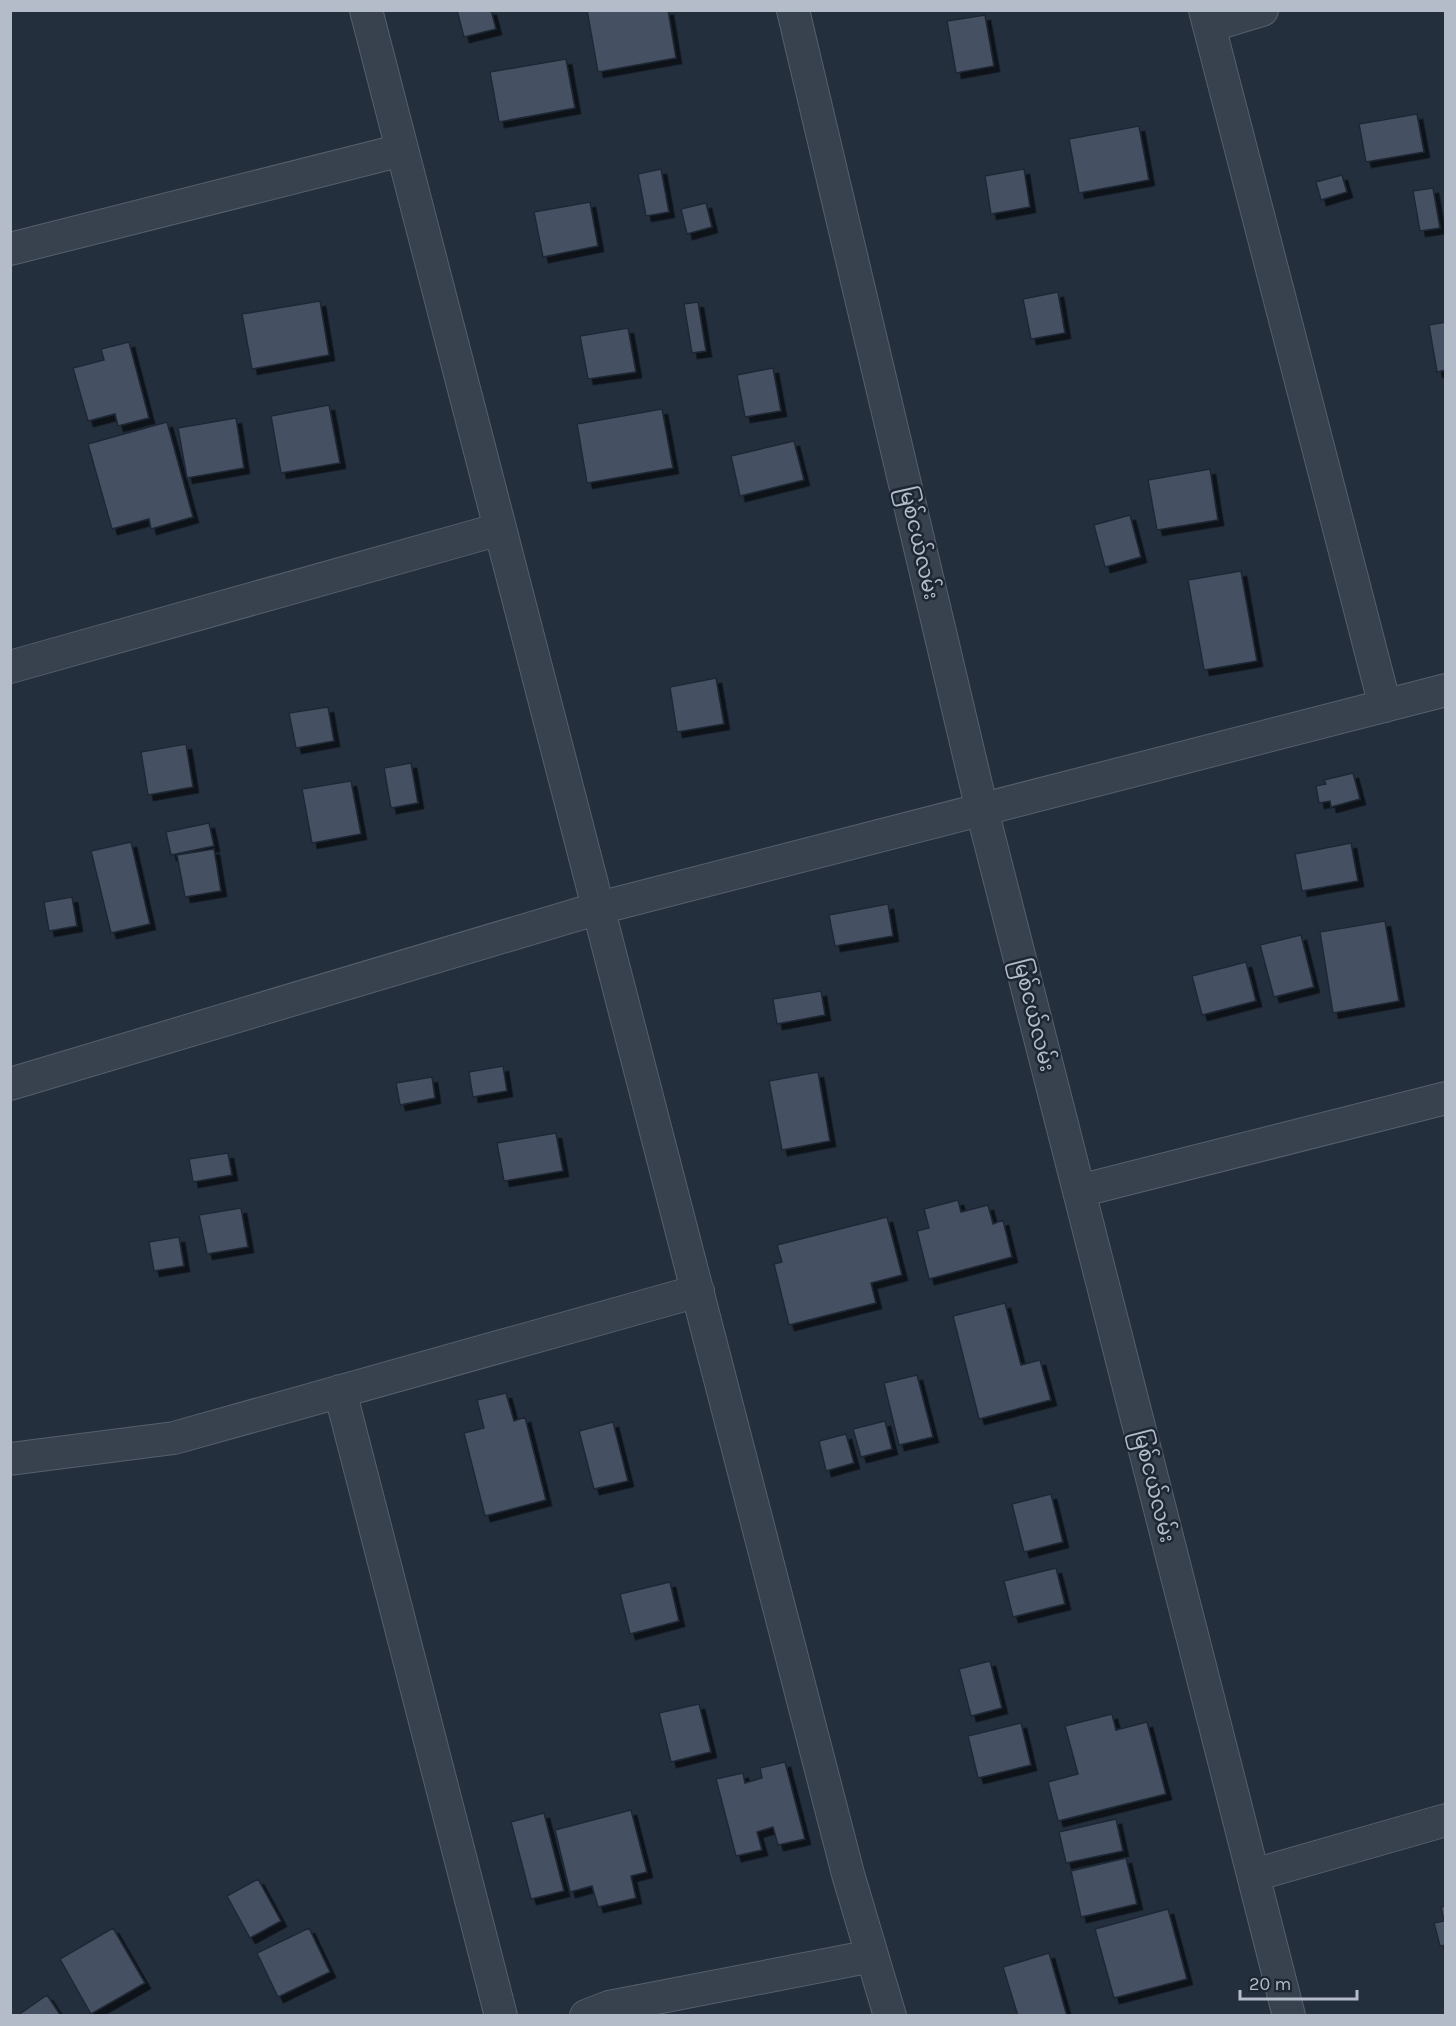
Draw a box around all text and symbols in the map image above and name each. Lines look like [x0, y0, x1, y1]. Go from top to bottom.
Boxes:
street label: မြစ်ငယ်လမ်း [889, 483, 948, 603]
street label: မြစ်ငယ်လမ်း [1004, 955, 1064, 1075]
street label: မြစ်ငယ်လမ်း [1124, 1426, 1184, 1546]
scale bar [1240, 1963, 1357, 2001]
text: 20 m [1249, 1973, 1291, 1995]

